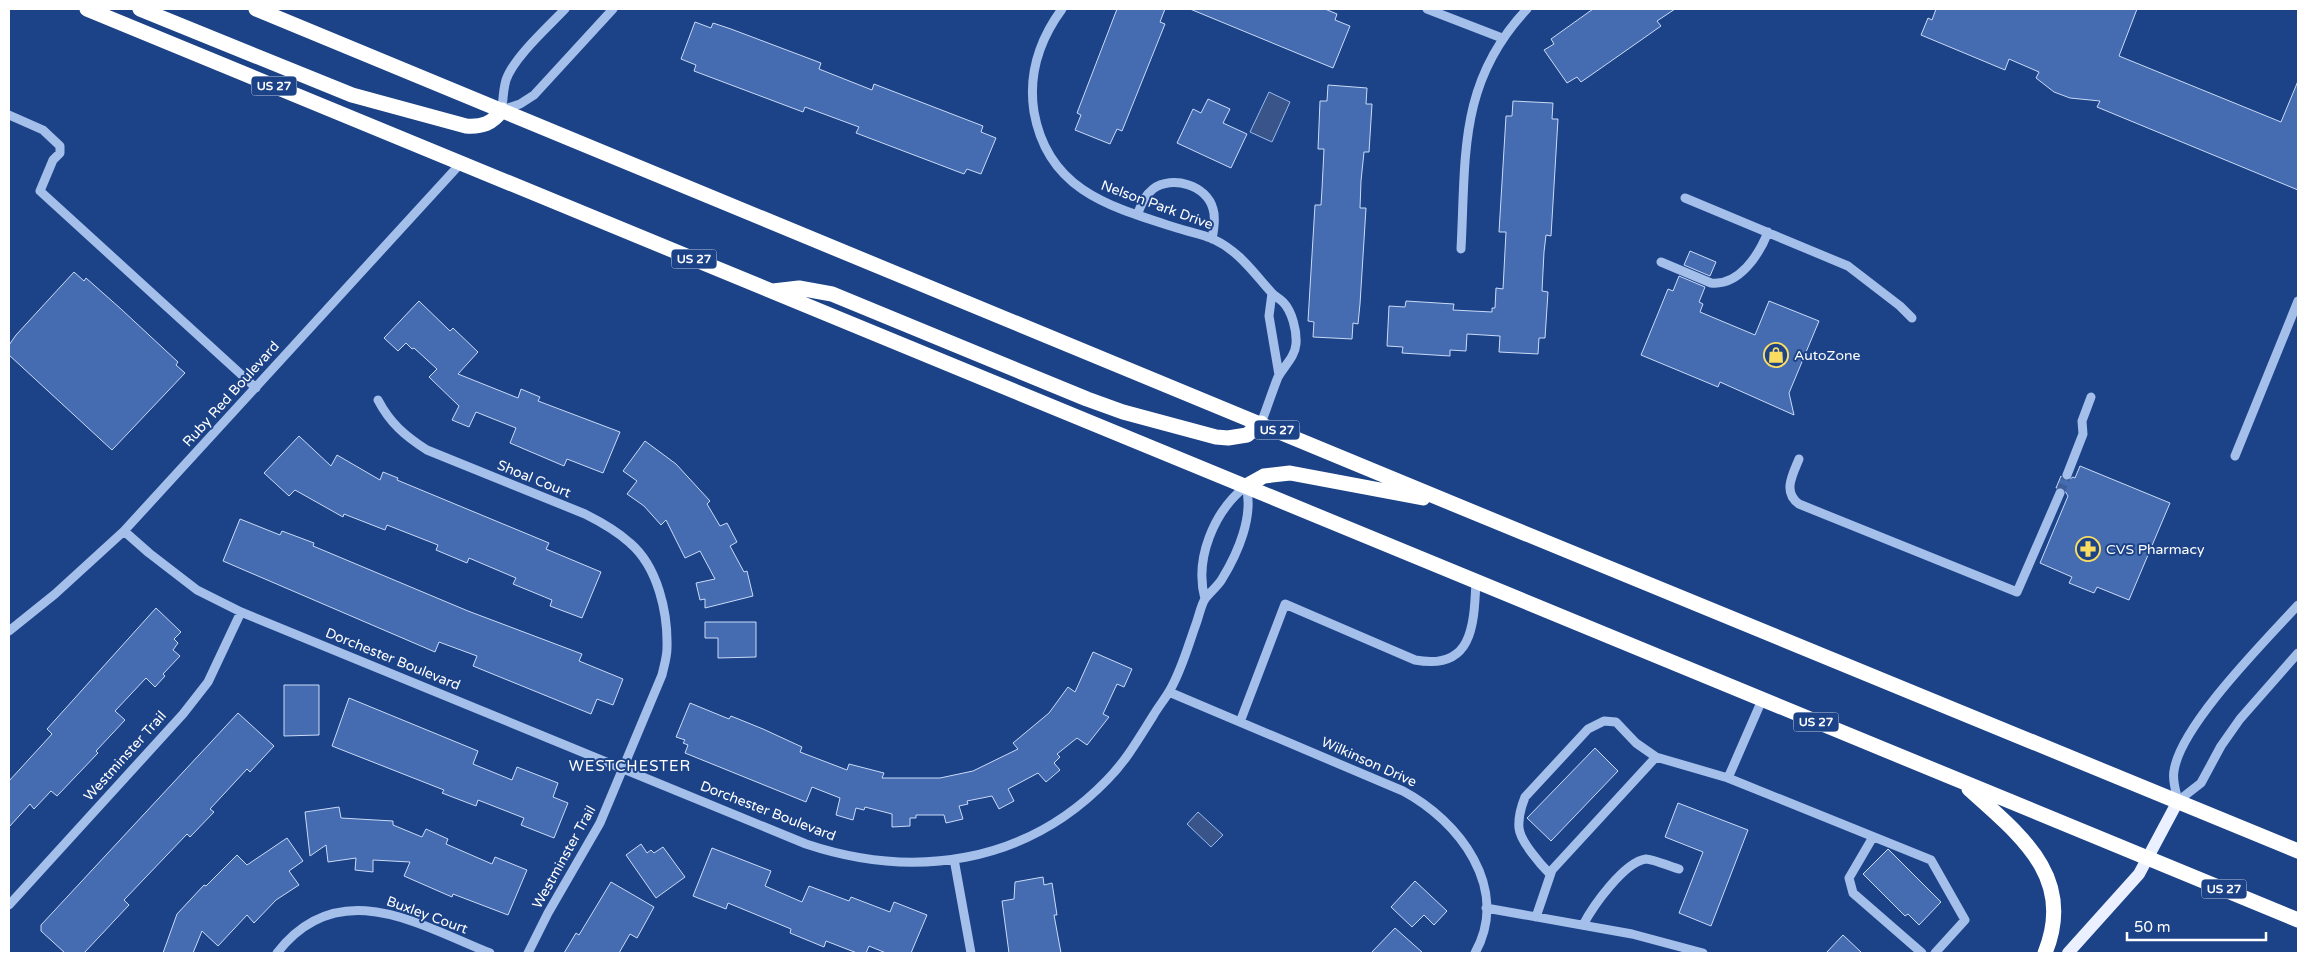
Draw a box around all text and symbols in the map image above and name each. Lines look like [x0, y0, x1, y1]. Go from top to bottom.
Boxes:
road number: US 27 [252, 76, 296, 95]
street label: Nelson Park Drive [1099, 177, 1215, 233]
road number: US 27 [672, 250, 716, 268]
street label: Ruby Red Boulevard [179, 338, 283, 450]
shop icon: AutoZone [1763, 342, 1789, 368]
place label: AutoZone [1794, 347, 1861, 364]
road number: US 27 [1254, 420, 1300, 440]
street label: Shoal Court [495, 457, 574, 502]
pharmacy icon: CVS Pharmacy [2075, 536, 2101, 562]
place label: CVS Pharmacy [2106, 541, 2205, 558]
street label: Dorchester Boulevard [323, 624, 463, 694]
street label: Westminster Trail [80, 708, 170, 804]
road number: US 27 [1794, 712, 1838, 732]
street label: Wilkinson Drive [1319, 733, 1419, 791]
district label: WESTCHESTER [569, 757, 691, 775]
street label: Dorchester Boulevard [698, 777, 838, 845]
street label: Westminster Trail [529, 803, 599, 911]
road number: US 27 [2202, 880, 2246, 899]
street label: Buxley Court [384, 892, 471, 938]
scale bar [2127, 910, 2266, 942]
text: 50 m [2134, 918, 2171, 936]

